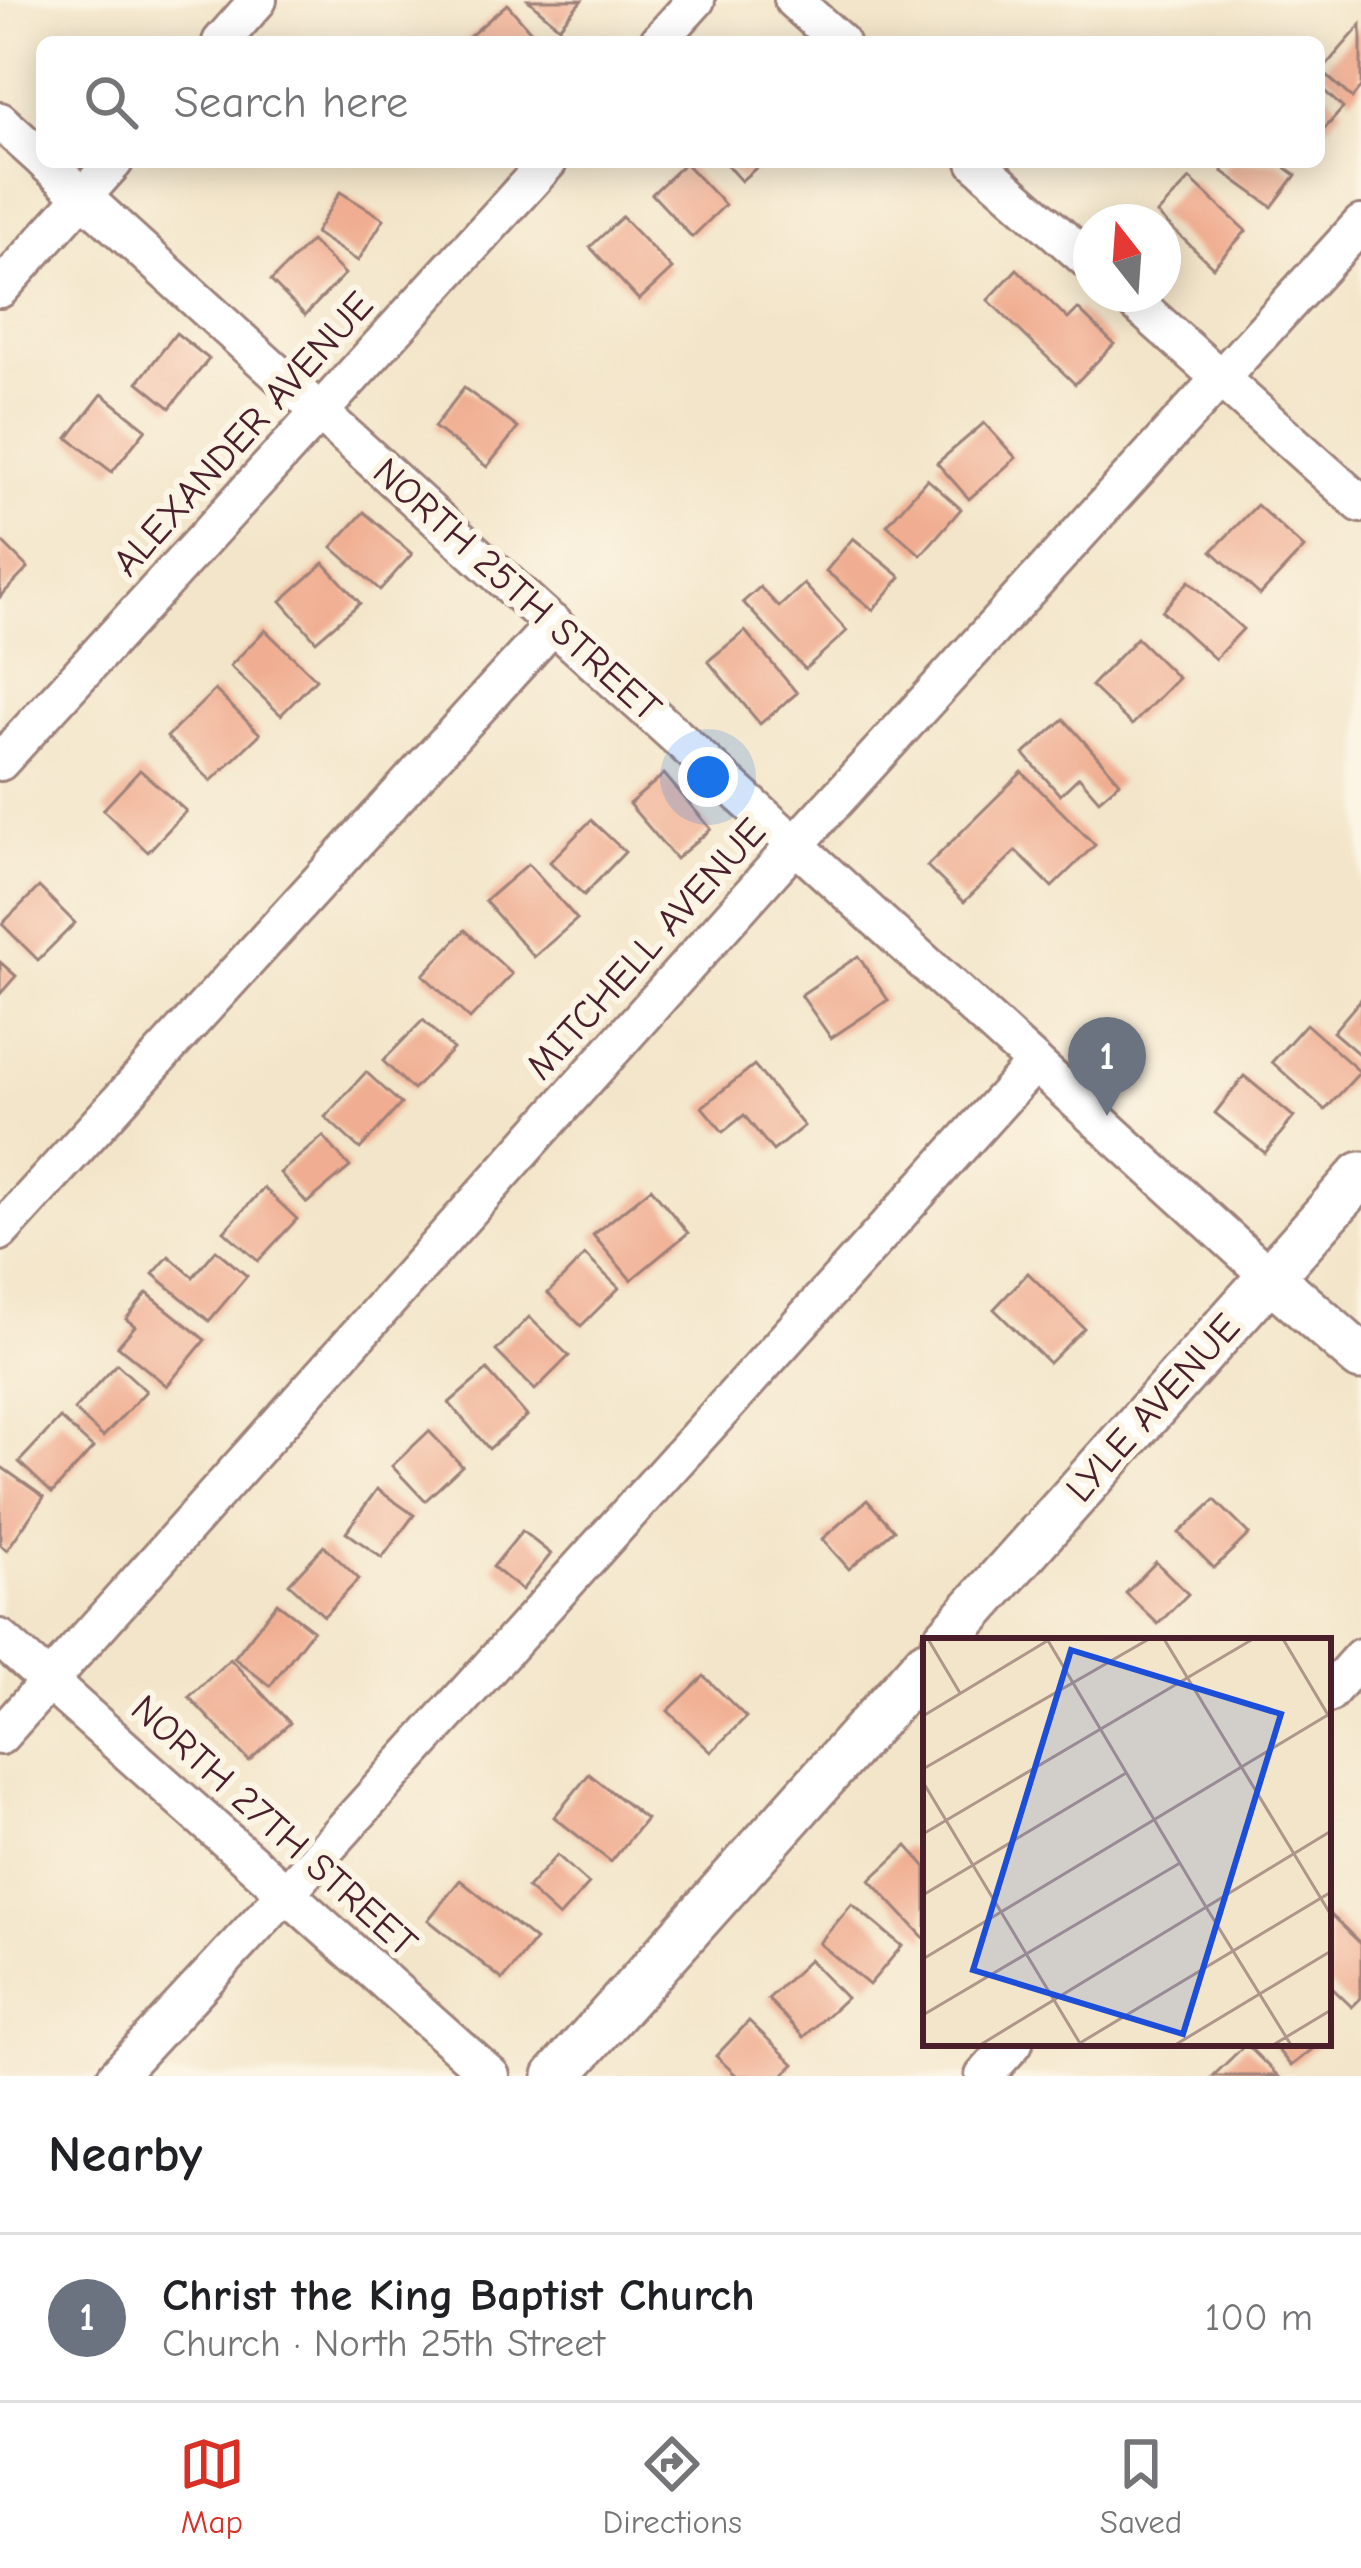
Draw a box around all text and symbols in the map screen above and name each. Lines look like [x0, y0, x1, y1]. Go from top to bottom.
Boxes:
search box [36, 36, 1325, 168]
icon: search [78, 69, 144, 135]
text: Search here [174, 76, 408, 128]
north arrow [1073, 204, 1181, 312]
street label: ALEXANDER AVENUE [104, 283, 382, 585]
street label: NORTH 25TH STREET [364, 449, 670, 731]
your location [678, 747, 738, 807]
street label: MITCHELL AVENUE [517, 809, 775, 1089]
pin: 1 [1068, 1017, 1146, 1116]
street label: LYLE AVENUE [1057, 1305, 1249, 1511]
inset map [923, 1638, 1331, 2046]
street label: NORTH 27TH STREET [122, 1686, 426, 1966]
text: Nearby [48, 2125, 202, 2184]
text: Christ the King Baptist Church [162, 2269, 755, 2321]
text: 1 [79, 2295, 95, 2340]
text: 100 m [1205, 2295, 1313, 2340]
text: Church · North 25th Street [162, 2321, 605, 2366]
tab: Map [179, 2431, 245, 2541]
tab: Directions [603, 2431, 742, 2541]
tab: Saved [1100, 2431, 1182, 2541]

